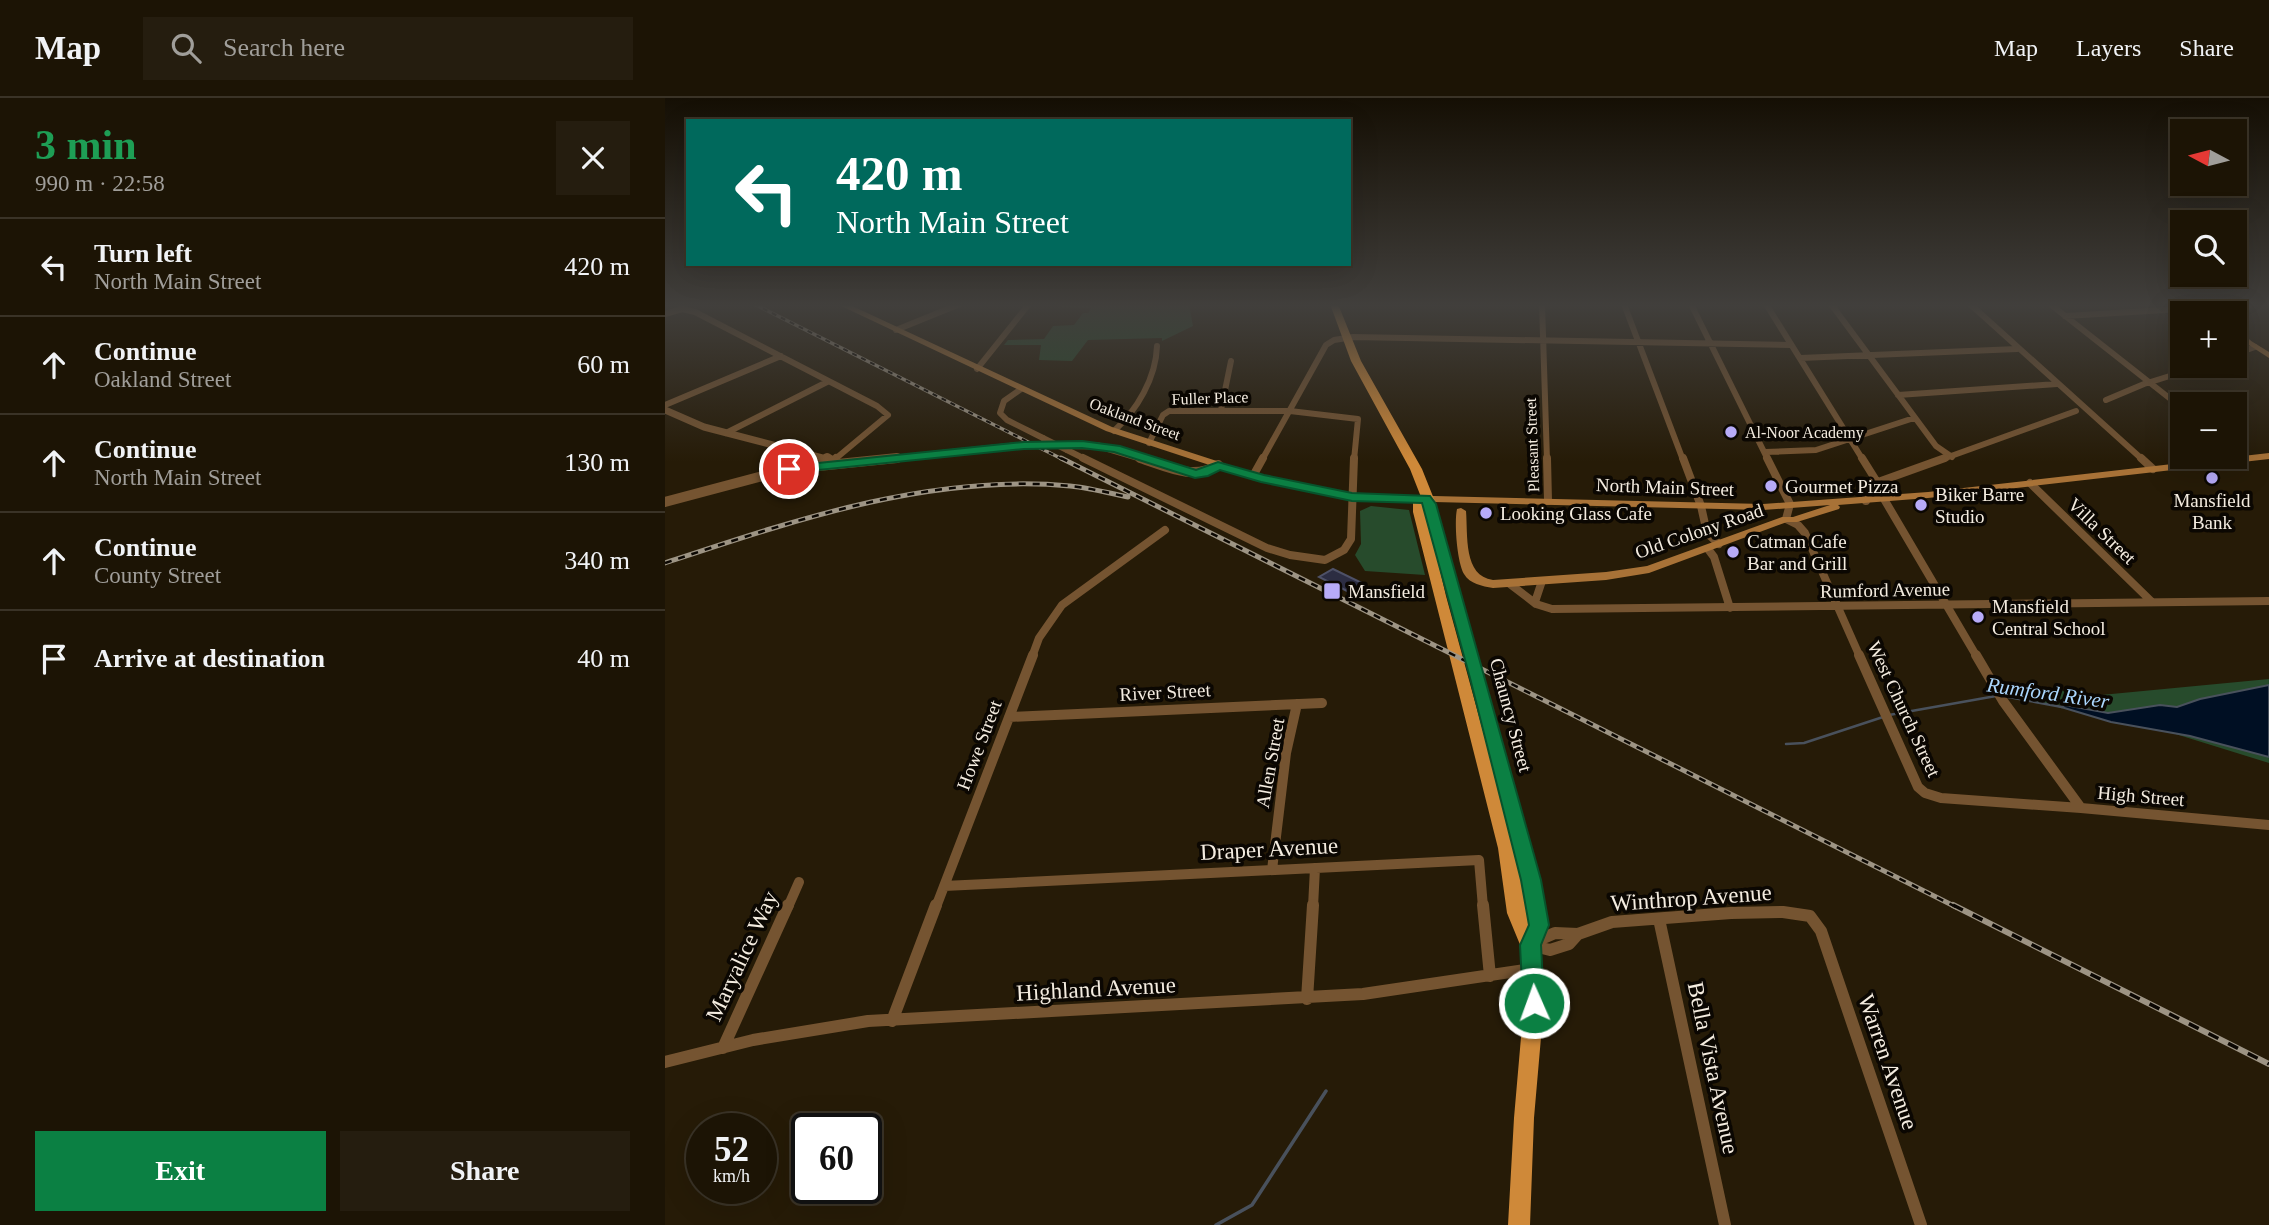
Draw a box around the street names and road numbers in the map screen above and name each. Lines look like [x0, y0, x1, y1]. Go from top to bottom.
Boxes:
street label: Fuller Place [1171, 388, 1249, 408]
street label: Oakland Street [1087, 395, 1183, 444]
street label: Pleasant Street [1522, 397, 1542, 493]
street label: North Main Street [1596, 474, 1735, 500]
street label: Villa Street [2064, 494, 2141, 569]
street label: Old Colony Road [1632, 499, 1766, 563]
street label: Rumford Avenue [1820, 578, 1950, 602]
street label: West Church Street [1863, 638, 1945, 781]
street label: Chauncy Street [1486, 656, 1536, 775]
street label: River Street [1119, 679, 1212, 705]
street label: Howe Street [952, 696, 1006, 793]
street label: Allen Street [1252, 716, 1288, 810]
street label: High Street [2097, 782, 2186, 810]
street label: Draper Avenue [1199, 833, 1339, 865]
street label: Winthrop Avenue [1610, 880, 1772, 916]
street label: Maryalice Way [701, 887, 783, 1025]
street label: Highland Avenue [1016, 972, 1176, 1006]
street label: Bella Vista Avenue [1683, 980, 1743, 1156]
street label: Warren Avenue [1853, 991, 1923, 1133]

